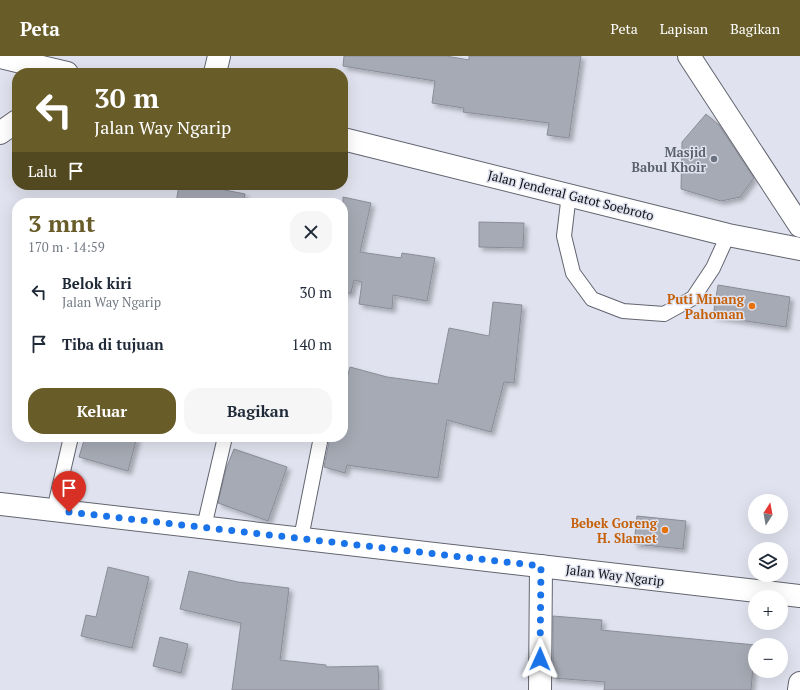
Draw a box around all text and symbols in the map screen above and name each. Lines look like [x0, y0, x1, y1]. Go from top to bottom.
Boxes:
text: Peta [20, 16, 60, 41]
text: Peta [611, 19, 638, 38]
text: Lapisan [660, 19, 708, 38]
text: Bagikan [730, 19, 780, 38]
text: 30 m [94, 79, 159, 116]
icon: left [28, 84, 80, 136]
text: Jalan Way Ngarip [94, 115, 231, 139]
place label: Masjid Babul Khoir [632, 143, 706, 176]
marker: Masjid Babul Khoir [709, 154, 719, 164]
icon: arrive [65, 160, 87, 182]
text: Lalu [28, 161, 57, 181]
street label: Jalan Jenderal Gatot Soebroto [486, 166, 656, 224]
text: 3 mnt [28, 207, 95, 239]
button: close [290, 211, 332, 253]
text: 170 m · 14:59 [28, 238, 105, 256]
text: Belok kiri [62, 273, 132, 293]
icon: left [28, 281, 50, 303]
text: 30 m [299, 282, 332, 302]
place label: Puti Minang Pahoman [667, 290, 745, 323]
text: Jalan Way Ngarip [62, 293, 161, 311]
marker: Puti Minang Pahoman [747, 301, 757, 311]
icon: arrive [28, 333, 50, 355]
text: Tiba di tujuan [62, 334, 164, 354]
text: 140 m [291, 334, 332, 354]
button: Keluar [28, 388, 176, 434]
button: Bagikan [184, 388, 332, 434]
pin [52, 471, 86, 512]
icon: arrive [58, 477, 80, 499]
north arrow [748, 494, 788, 534]
map controls [748, 494, 788, 678]
place label: Bebek Goreng H. Slamet [571, 514, 658, 547]
marker: Bebek Goreng H. Slamet [660, 525, 670, 535]
button: layers [748, 542, 788, 582]
street label: Jalan Way Ngarip [565, 560, 665, 590]
button: + [748, 590, 788, 630]
position arrow [519, 638, 561, 680]
button: − [748, 638, 788, 678]

